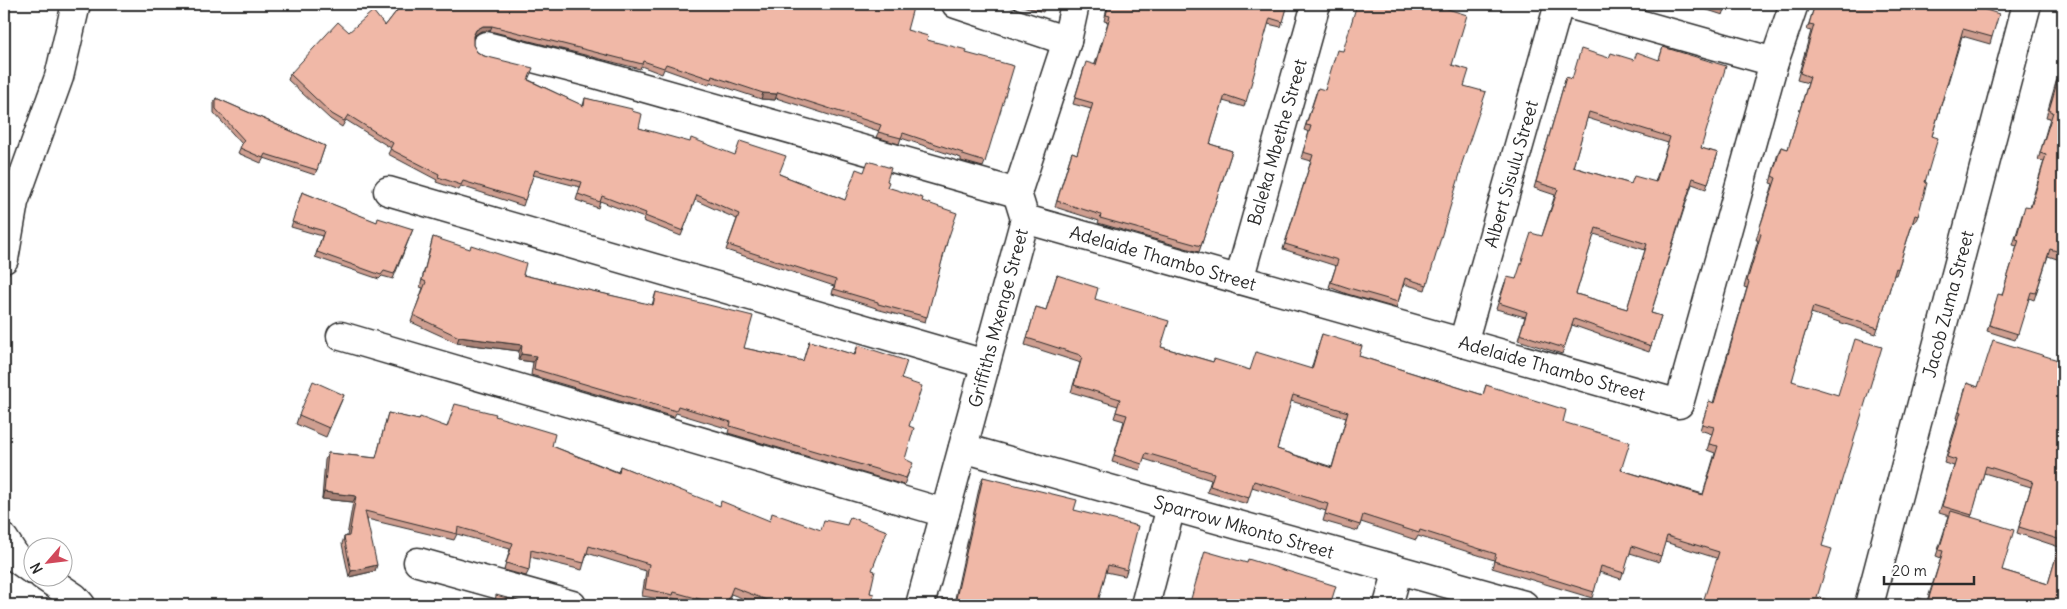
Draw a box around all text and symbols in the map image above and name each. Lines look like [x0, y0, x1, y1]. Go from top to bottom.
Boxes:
street label: Baleka Mbethe Street [1242, 56, 1312, 228]
street label: Albert Sisulu Street [1479, 98, 1543, 250]
street label: Adelaide Thambo Street [1067, 220, 1259, 296]
street label: Griffiths Mxenge Street [963, 226, 1033, 410]
street label: Jacob Zuma Street [1917, 228, 1979, 380]
street label: Adelaide Thambo Street [1456, 330, 1648, 406]
street label: Sparrow Mkonto Street [1151, 490, 1337, 564]
north arrow [22, 536, 72, 586]
scale bar [1884, 554, 1974, 586]
text: N [26, 560, 47, 577]
text: 20 m [1892, 561, 1927, 580]

